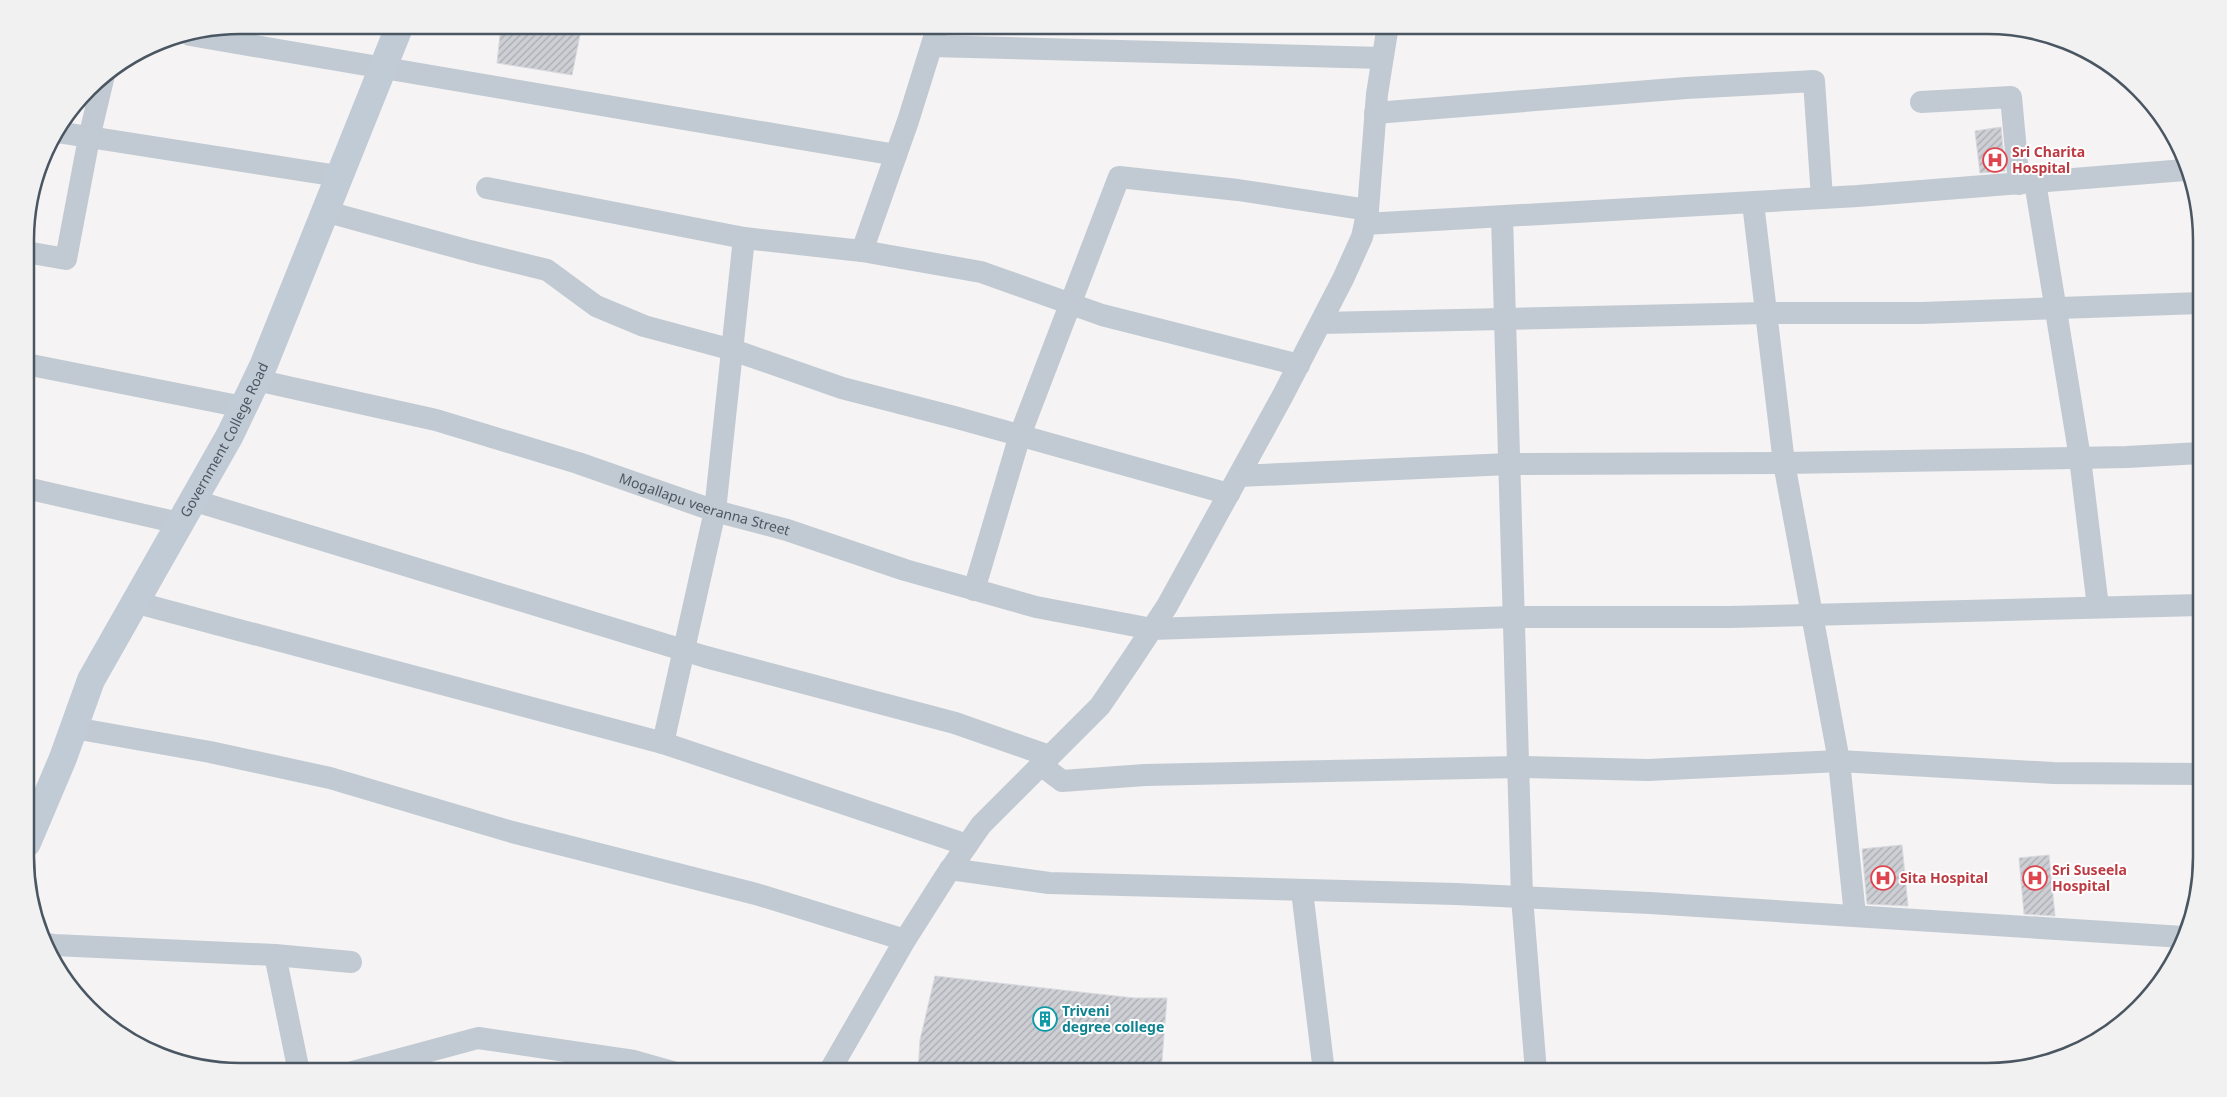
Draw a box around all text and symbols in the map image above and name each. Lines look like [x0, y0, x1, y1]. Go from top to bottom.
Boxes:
place label: Sri Charita Hospital [2012, 142, 2085, 177]
hospital icon: Sri Charita Hospital [1982, 147, 2008, 173]
street label: Government College Road [175, 359, 272, 520]
street label: Mogallapu veeranna Street [617, 468, 793, 539]
place label: Sri Suseela Hospital [2052, 860, 2127, 895]
hospital icon: Sita Hospital [1870, 865, 1896, 891]
hospital icon: Sri Suseela Hospital [2022, 865, 2048, 891]
place label: Sita Hospital [1900, 868, 1988, 887]
place label: Triveni degree college [1062, 1001, 1164, 1036]
building icon: Triveni degree college [1032, 1006, 1058, 1032]

